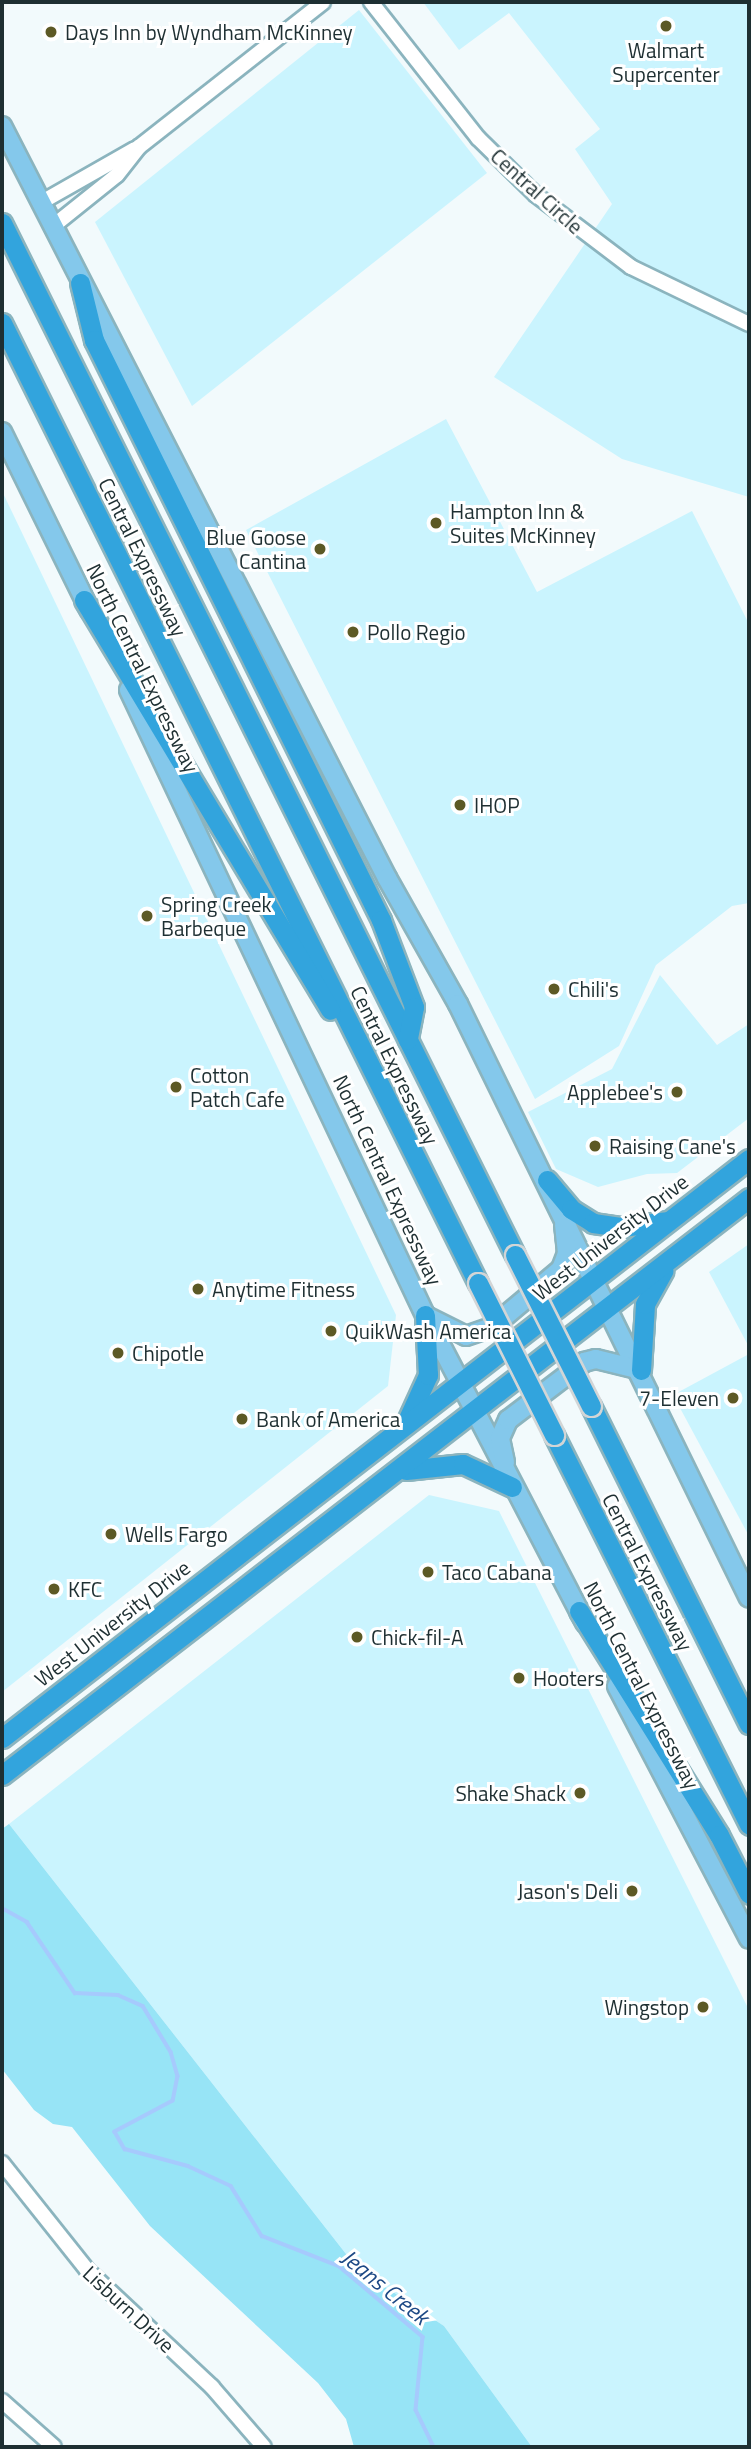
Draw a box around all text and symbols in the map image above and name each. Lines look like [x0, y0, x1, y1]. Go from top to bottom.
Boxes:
marker: Walmart Supercenter [658, 18, 674, 34]
place label: Days Inn by Wyndham McKinney [65, 19, 353, 45]
marker: Days Inn by Wyndham McKinney [43, 24, 59, 40]
place label: Walmart Supercenter [612, 37, 720, 87]
street label: Central Circle [486, 143, 588, 239]
street label: Central Expressway [94, 474, 192, 640]
place label: Hampton Inn & Suites McKinney [450, 498, 596, 548]
marker: Hampton Inn & Suites McKinney [428, 515, 444, 531]
place label: Blue Goose Cantina [206, 524, 306, 574]
marker: Blue Goose Cantina [312, 541, 328, 557]
street label: North Central Expressway [81, 560, 205, 776]
place label: Pollo Regio [367, 619, 466, 645]
marker: Pollo Regio [345, 624, 361, 640]
place label: IHOP [474, 792, 520, 818]
marker: IHOP [452, 797, 468, 813]
place label: Spring Creek Barbeque [161, 891, 272, 941]
marker: Spring Creek Barbeque [139, 908, 155, 924]
place label: Chili's [568, 976, 619, 1002]
marker: Chili's [546, 981, 562, 997]
street label: Central Expressway [346, 982, 444, 1148]
place label: Cotton Patch Cafe [190, 1062, 285, 1112]
street label: North Central Expressway [328, 1071, 448, 1289]
marker: Cotton Patch Cafe [168, 1079, 184, 1095]
place label: Applebee's [567, 1079, 663, 1105]
marker: Applebee's [669, 1084, 685, 1100]
place label: Raising Cane's [609, 1133, 736, 1159]
marker: Raising Cane's [587, 1138, 603, 1154]
street label: West University Drive [527, 1169, 693, 1305]
place label: Anytime Fitness [212, 1276, 355, 1302]
marker: Anytime Fitness [190, 1281, 206, 1297]
place label: QuikWash America [345, 1318, 511, 1344]
marker: QuikWash America [323, 1323, 339, 1339]
place label: Chipotle [132, 1340, 204, 1366]
marker: Chipotle [110, 1345, 126, 1361]
place label: 7-Eleven [639, 1385, 719, 1411]
marker: 7-Eleven [725, 1390, 741, 1406]
place label: Bank of America [256, 1406, 400, 1432]
marker: Bank of America [234, 1411, 250, 1427]
street label: Central Expressway [597, 1489, 699, 1655]
place label: Wells Fargo [125, 1521, 228, 1547]
marker: Wells Fargo [103, 1526, 119, 1542]
street label: West University Drive [29, 1555, 195, 1691]
place label: Taco Cabana [442, 1559, 552, 1585]
marker: Taco Cabana [420, 1564, 436, 1580]
place label: KFC [68, 1576, 102, 1602]
street label: North Central Expressway [579, 1577, 705, 1793]
marker: KFC [46, 1581, 62, 1597]
place label: Chick-fil-A [371, 1624, 464, 1650]
marker: Chick-fil-A [349, 1629, 365, 1645]
place label: Hooters [533, 1665, 604, 1691]
marker: Hooters [511, 1670, 527, 1686]
place label: Shake Shack [455, 1780, 566, 1806]
marker: Shake Shack [572, 1785, 588, 1801]
place label: Jason's Deli [517, 1878, 618, 1904]
marker: Jason's Deli [624, 1883, 640, 1899]
place label: Wingstop [604, 1994, 689, 2020]
marker: Wingstop [695, 1999, 711, 2015]
water label: Jeans Creek [336, 2243, 434, 2331]
street label: Lisburn Drive [78, 2260, 180, 2358]

